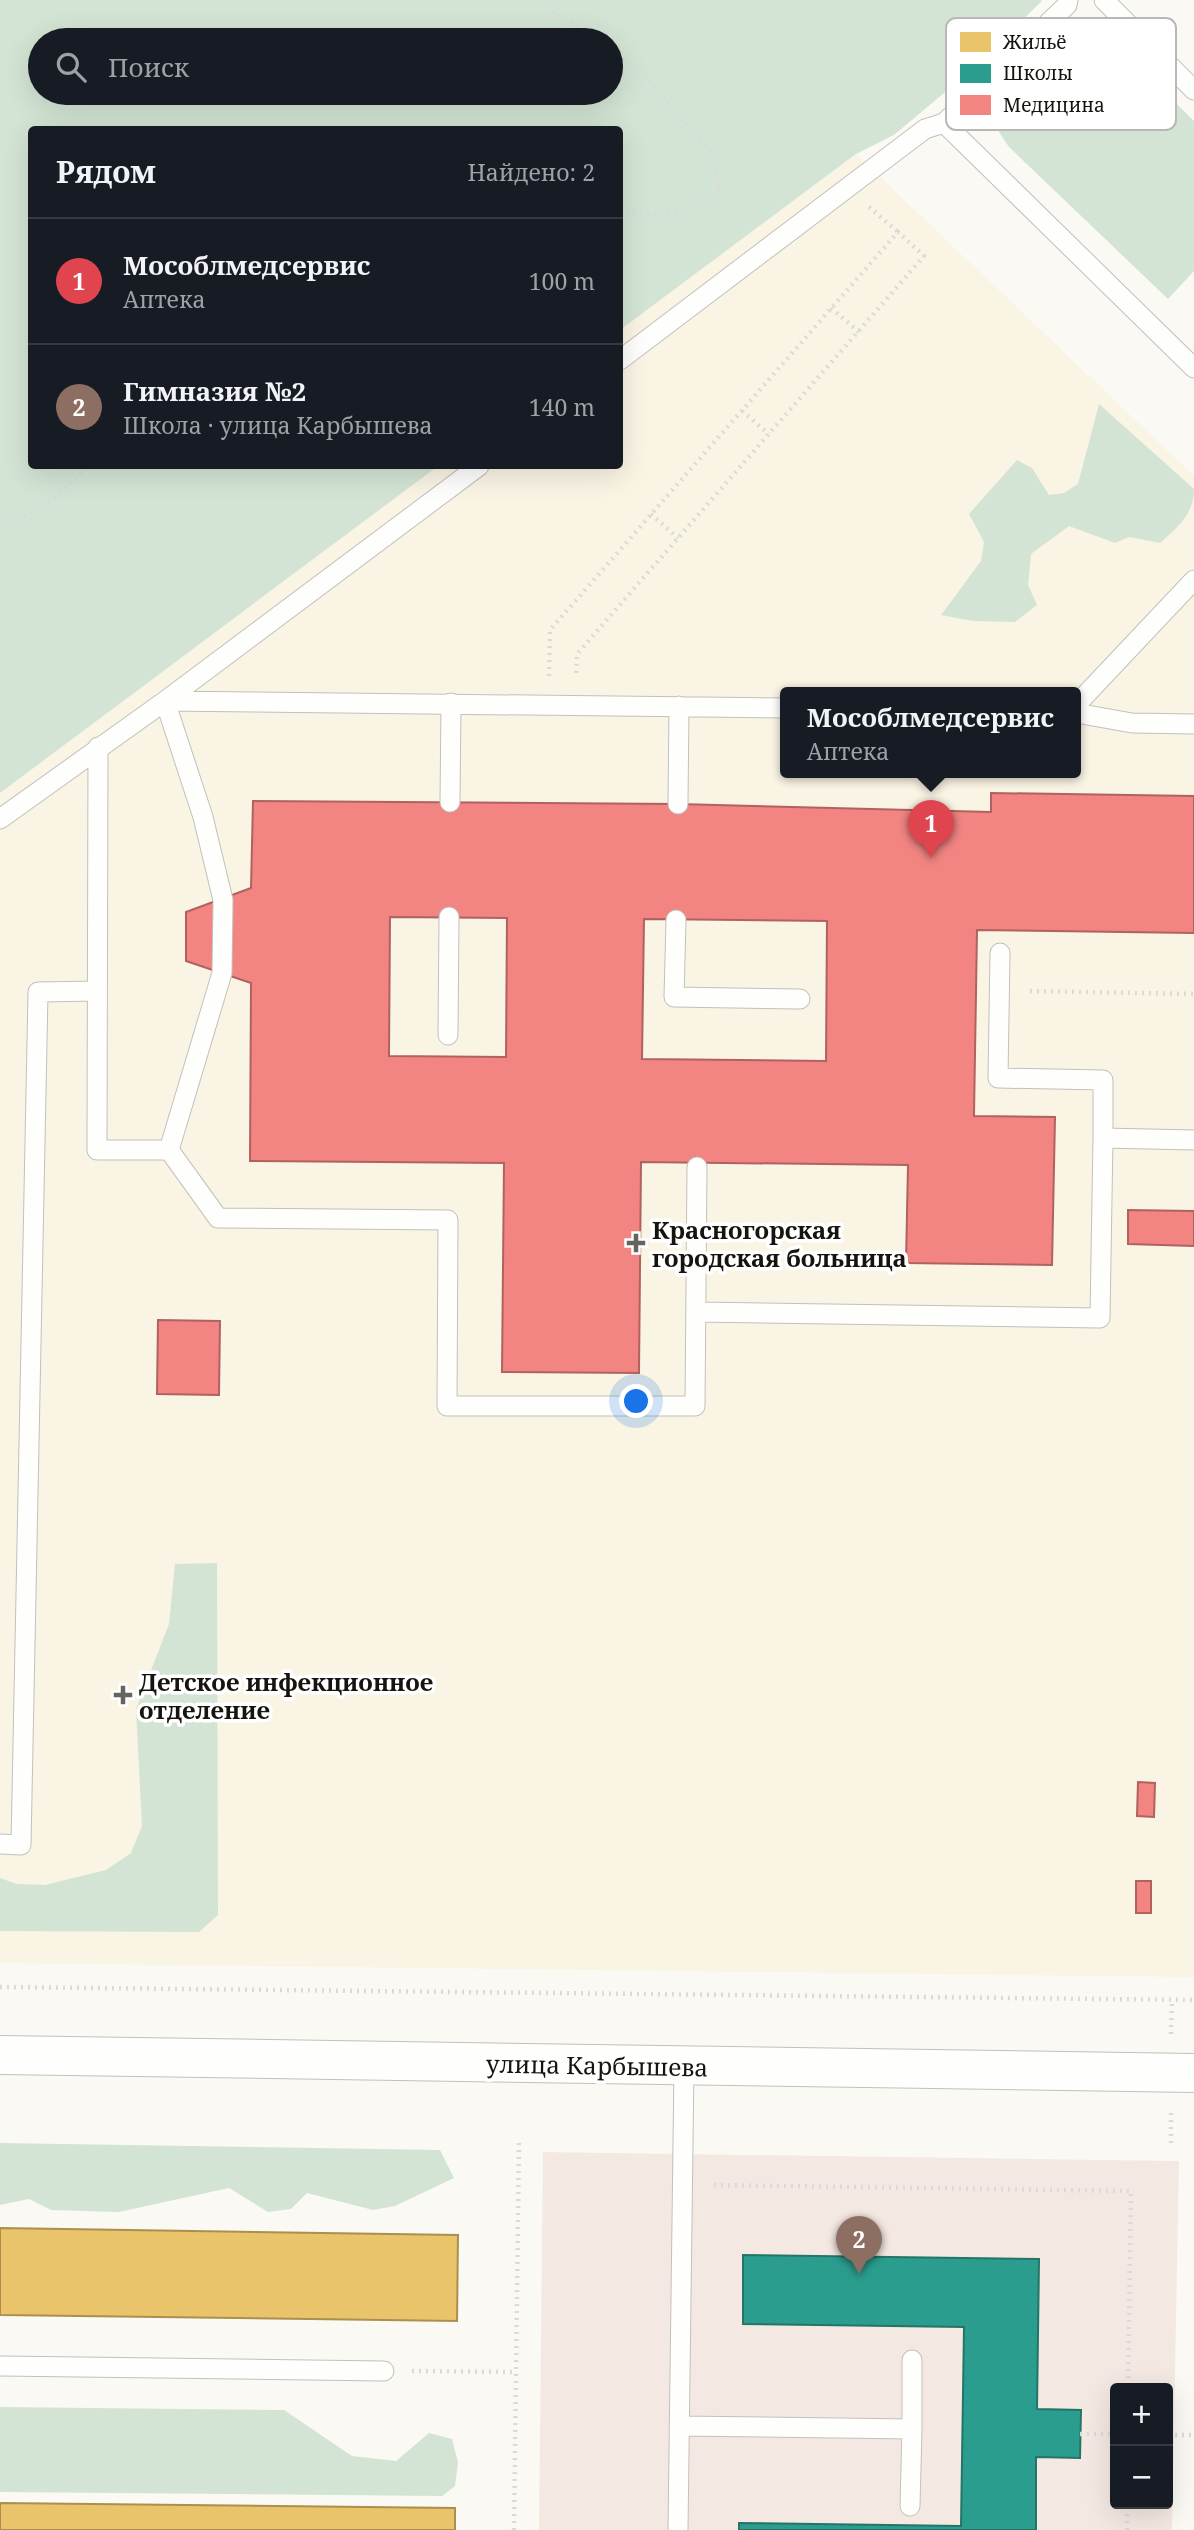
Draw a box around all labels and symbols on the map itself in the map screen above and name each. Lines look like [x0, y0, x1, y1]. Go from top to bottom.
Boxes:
legend [946, 18, 1176, 130]
text: Жильё [1002, 29, 1066, 55]
text: Школы [1003, 60, 1073, 86]
text: Медицина [1003, 92, 1105, 118]
pin: 1 [908, 800, 954, 858]
place label: Красногорская городская больница [652, 1213, 907, 1274]
marker: Красногорская городская больница [626, 1233, 646, 1253]
your location [619, 1384, 653, 1418]
place label: Детское инфекционное отделение [139, 1665, 433, 1726]
marker: Детское инфекционное отделение [113, 1685, 133, 1705]
street label: улица Карбышева [486, 2047, 708, 2083]
pin: 2 [836, 2216, 882, 2274]

